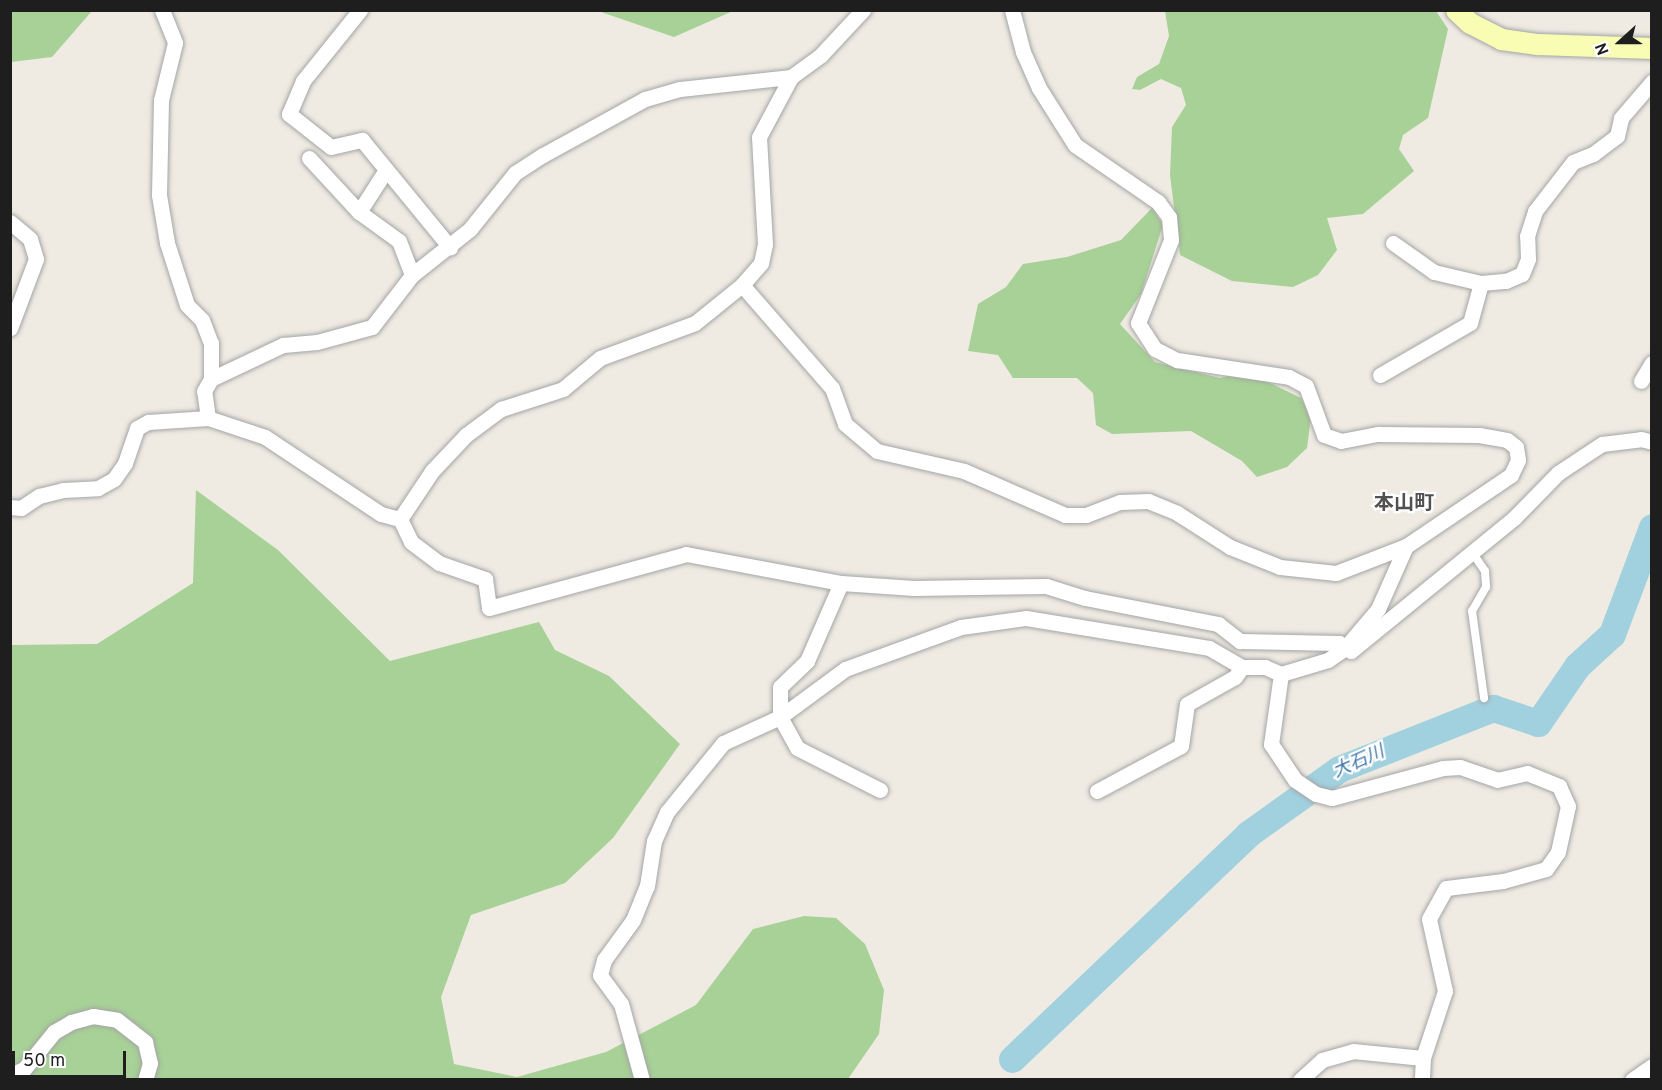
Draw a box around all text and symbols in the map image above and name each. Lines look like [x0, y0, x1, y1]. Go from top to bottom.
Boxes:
north arrow [1590, 12, 1650, 72]
text: N [1592, 39, 1615, 57]
district label: 本山町 [1374, 492, 1434, 516]
water label: 大石川 [1330, 742, 1388, 784]
scale bar [15, 1039, 129, 1077]
text: 50 m [23, 1050, 65, 1073]

